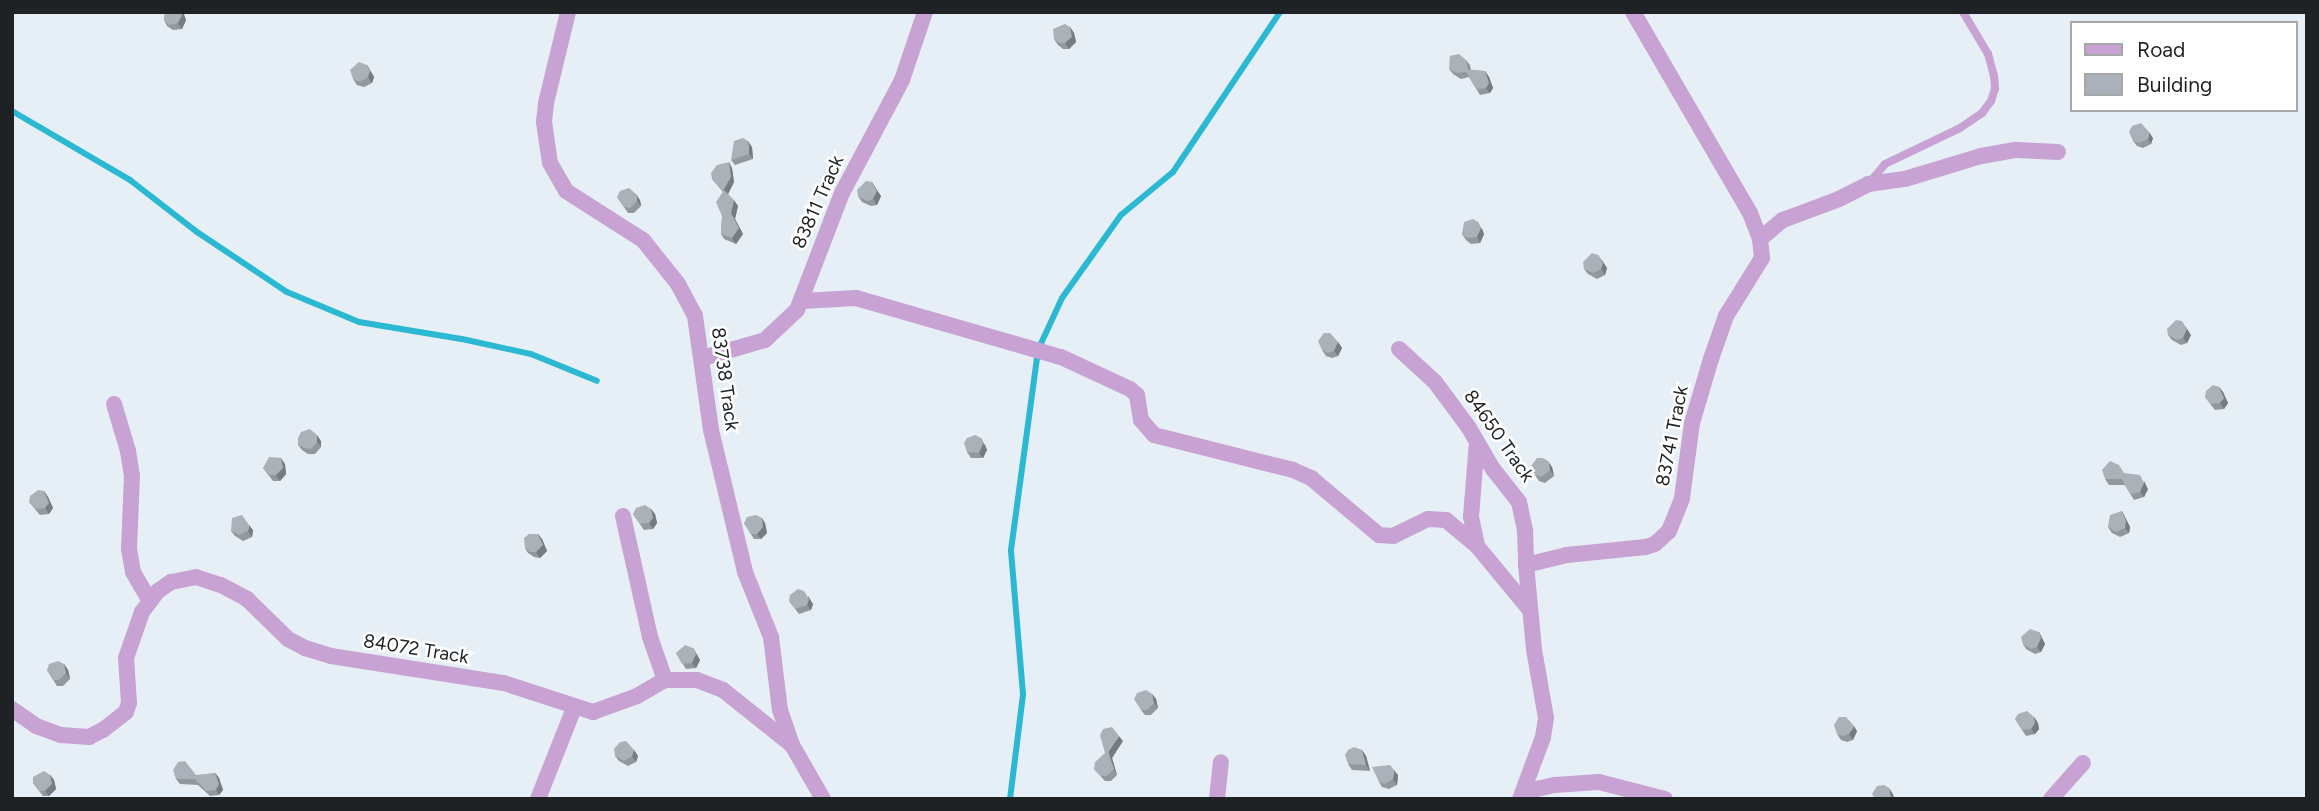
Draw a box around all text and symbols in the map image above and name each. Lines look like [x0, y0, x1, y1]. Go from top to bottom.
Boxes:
legend [2070, 21, 2298, 112]
text: Road [2137, 37, 2185, 62]
text: Building [2137, 72, 2212, 97]
street label: 83811 Track [787, 152, 849, 252]
street label: 83738 Track [706, 326, 744, 432]
street label: 83741 Track [1651, 384, 1693, 488]
street label: 84650 Track [1459, 386, 1539, 486]
street label: 84072 Track [362, 629, 470, 669]

